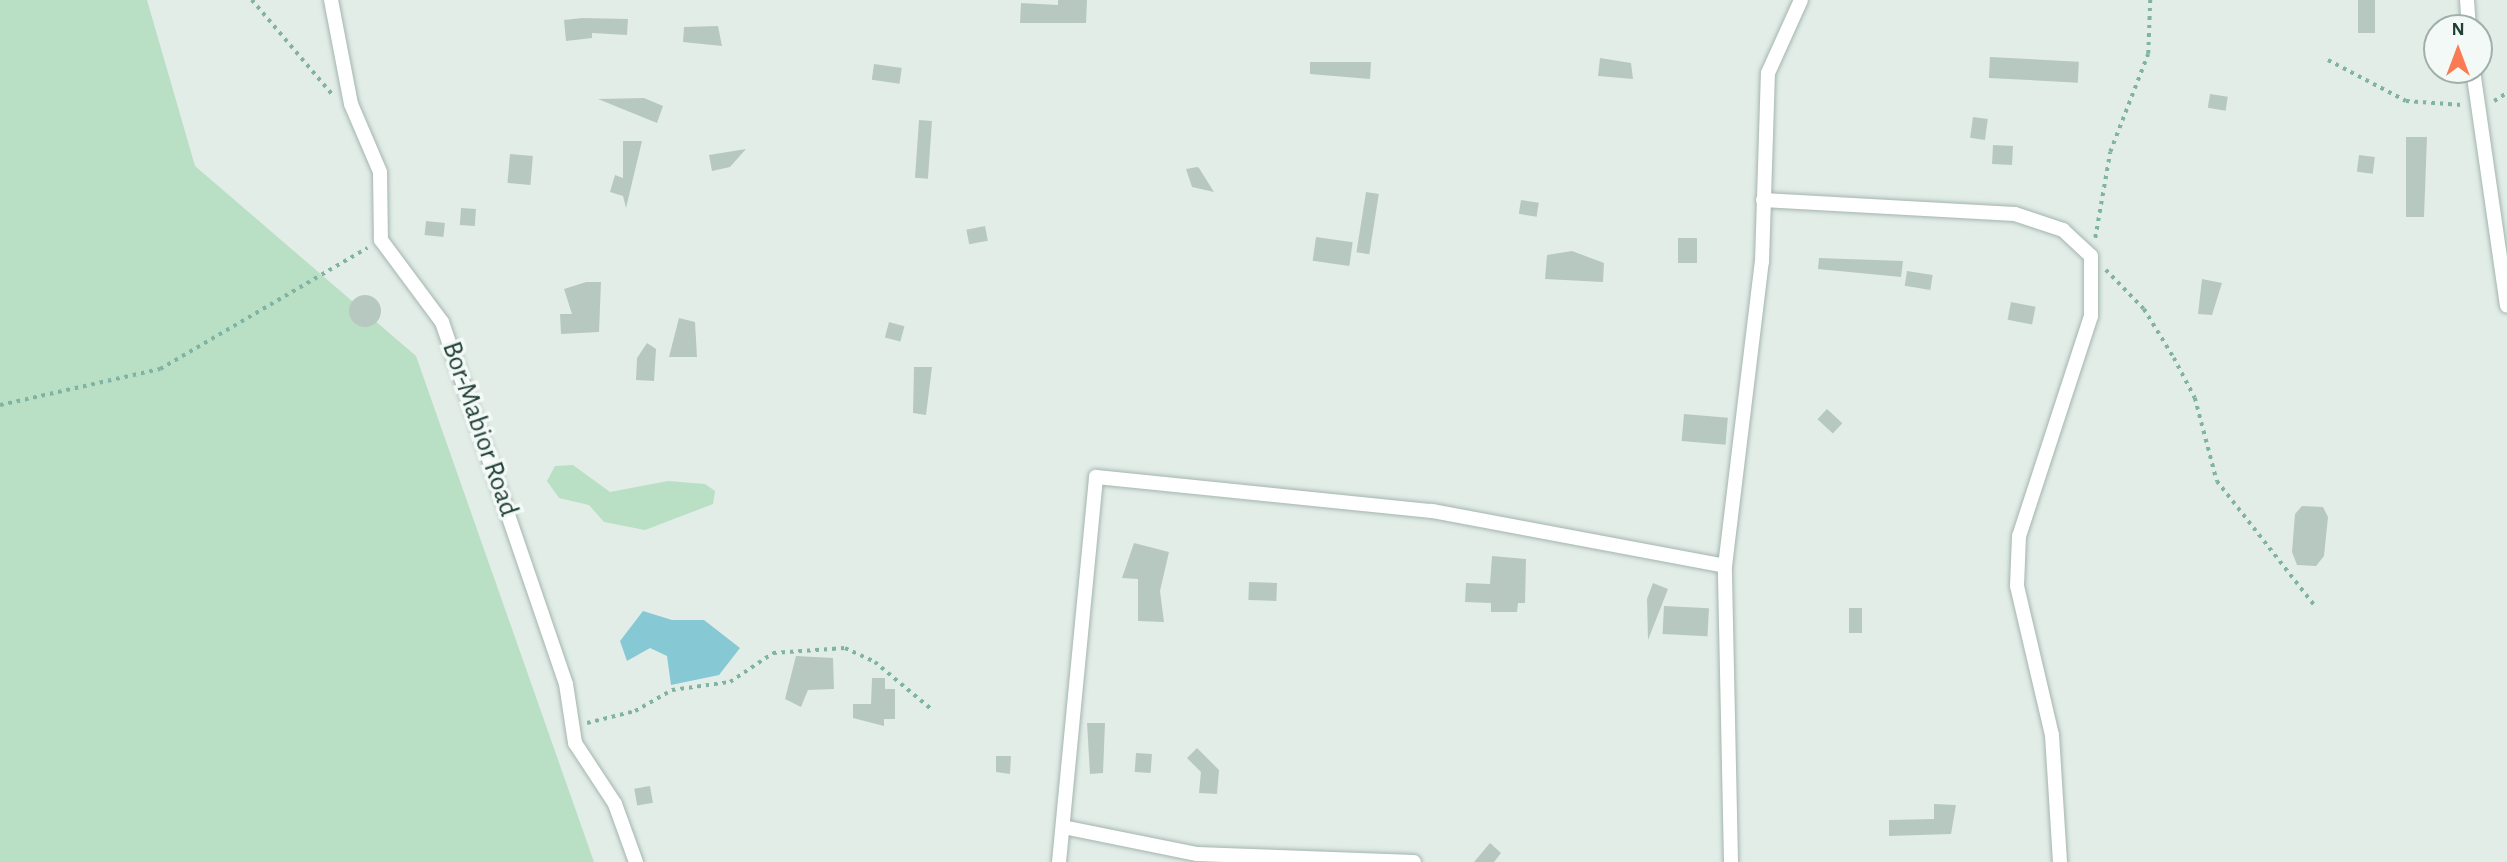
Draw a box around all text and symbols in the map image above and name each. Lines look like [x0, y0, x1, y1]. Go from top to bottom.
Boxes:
north arrow [2423, 14, 2493, 84]
text: N [2451, 20, 2465, 39]
street label: Bor-Mabior Road [434, 337, 526, 521]

